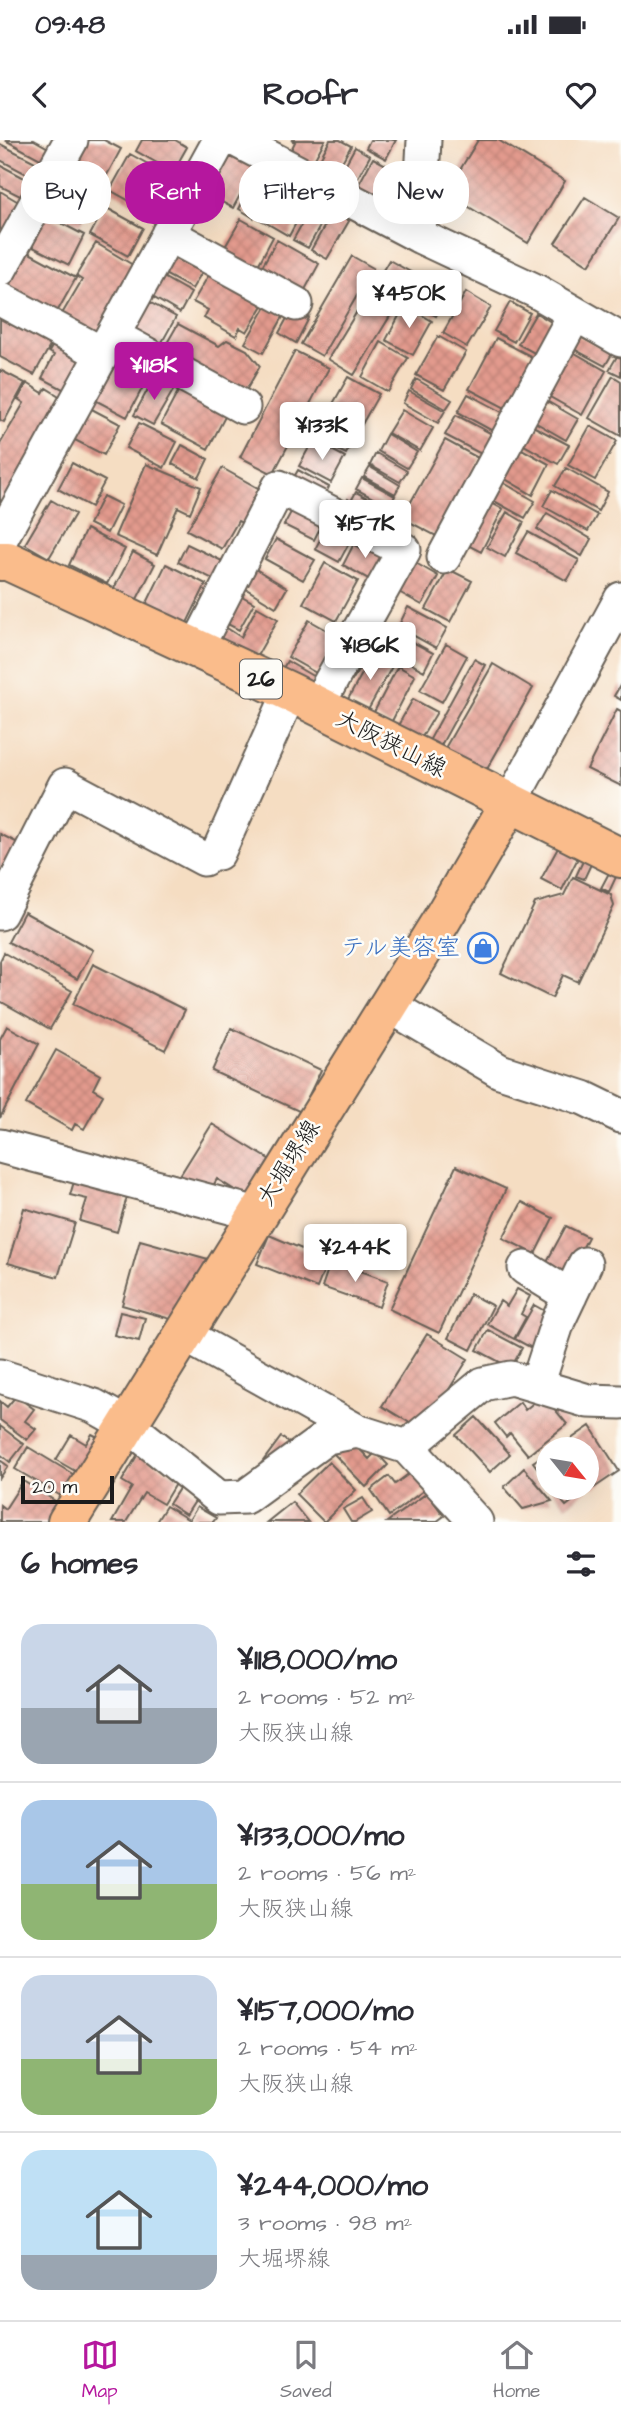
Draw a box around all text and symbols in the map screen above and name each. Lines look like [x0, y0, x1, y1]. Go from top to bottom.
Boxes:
text: 09:48 [35, 7, 105, 43]
text: Roofr [263, 72, 358, 117]
icon: back [21, 76, 59, 114]
icon: heart [562, 76, 600, 114]
chip: Buy [21, 161, 111, 224]
chip: Rent [125, 161, 225, 224]
chip: Filters [239, 161, 359, 224]
chip: New [373, 161, 469, 224]
pin: ¥450K [360, 270, 458, 330]
text: ¥450K [373, 277, 445, 309]
pin: ¥118K [105, 342, 203, 402]
text: ¥118K [130, 349, 178, 381]
pin: ¥133K [273, 402, 371, 462]
text: ¥133K [296, 409, 348, 441]
pin: ¥157K [316, 500, 414, 560]
text: ¥157K [335, 507, 395, 539]
pin: ¥186K [321, 622, 419, 682]
text: ¥186K [341, 629, 399, 661]
road number: 26 [240, 660, 282, 698]
street label: 大阪狭山線 [330, 702, 452, 786]
place label: テル美容室 [341, 931, 460, 965]
shop icon: テル美容室 [466, 931, 500, 965]
street label: 大堀堺線 [249, 1113, 329, 1213]
pin: ¥244K [306, 1224, 404, 1284]
text: ¥244K [320, 1231, 390, 1263]
north arrow [536, 1437, 598, 1500]
map controls [536, 1437, 599, 1500]
scale bar [21, 1473, 114, 1505]
text: 20 m [32, 1474, 77, 1501]
text: 6 homes [21, 1543, 138, 1585]
icon: filters [562, 1545, 600, 1583]
text: ¥118,000/mo [238, 1639, 397, 1681]
icon: home [77, 1652, 161, 1736]
text: 2 rooms · 52 m² [238, 1681, 415, 1713]
text: 大阪狭山線 [238, 1717, 353, 1749]
text: ¥133,000/mo [238, 1815, 404, 1857]
icon: home [77, 1828, 161, 1912]
text: 2 rooms · 56 m² [238, 1857, 416, 1889]
text: 大阪狭山線 [238, 1893, 353, 1925]
text: ¥157,000/mo [238, 1990, 414, 2032]
icon: home [77, 2003, 161, 2087]
text: 2 rooms · 54 m² [238, 2032, 418, 2064]
text: 大阪狭山線 [238, 2068, 353, 2100]
text: ¥244,000/mo [238, 2165, 428, 2207]
icon: home [77, 2178, 161, 2262]
text: 3 rooms · 98 m² [238, 2207, 412, 2239]
text: 大堀堺線 [238, 2243, 330, 2275]
tab: Map [81, 2336, 119, 2405]
tab: Saved [280, 2336, 332, 2405]
tab: Home [493, 2336, 540, 2405]

